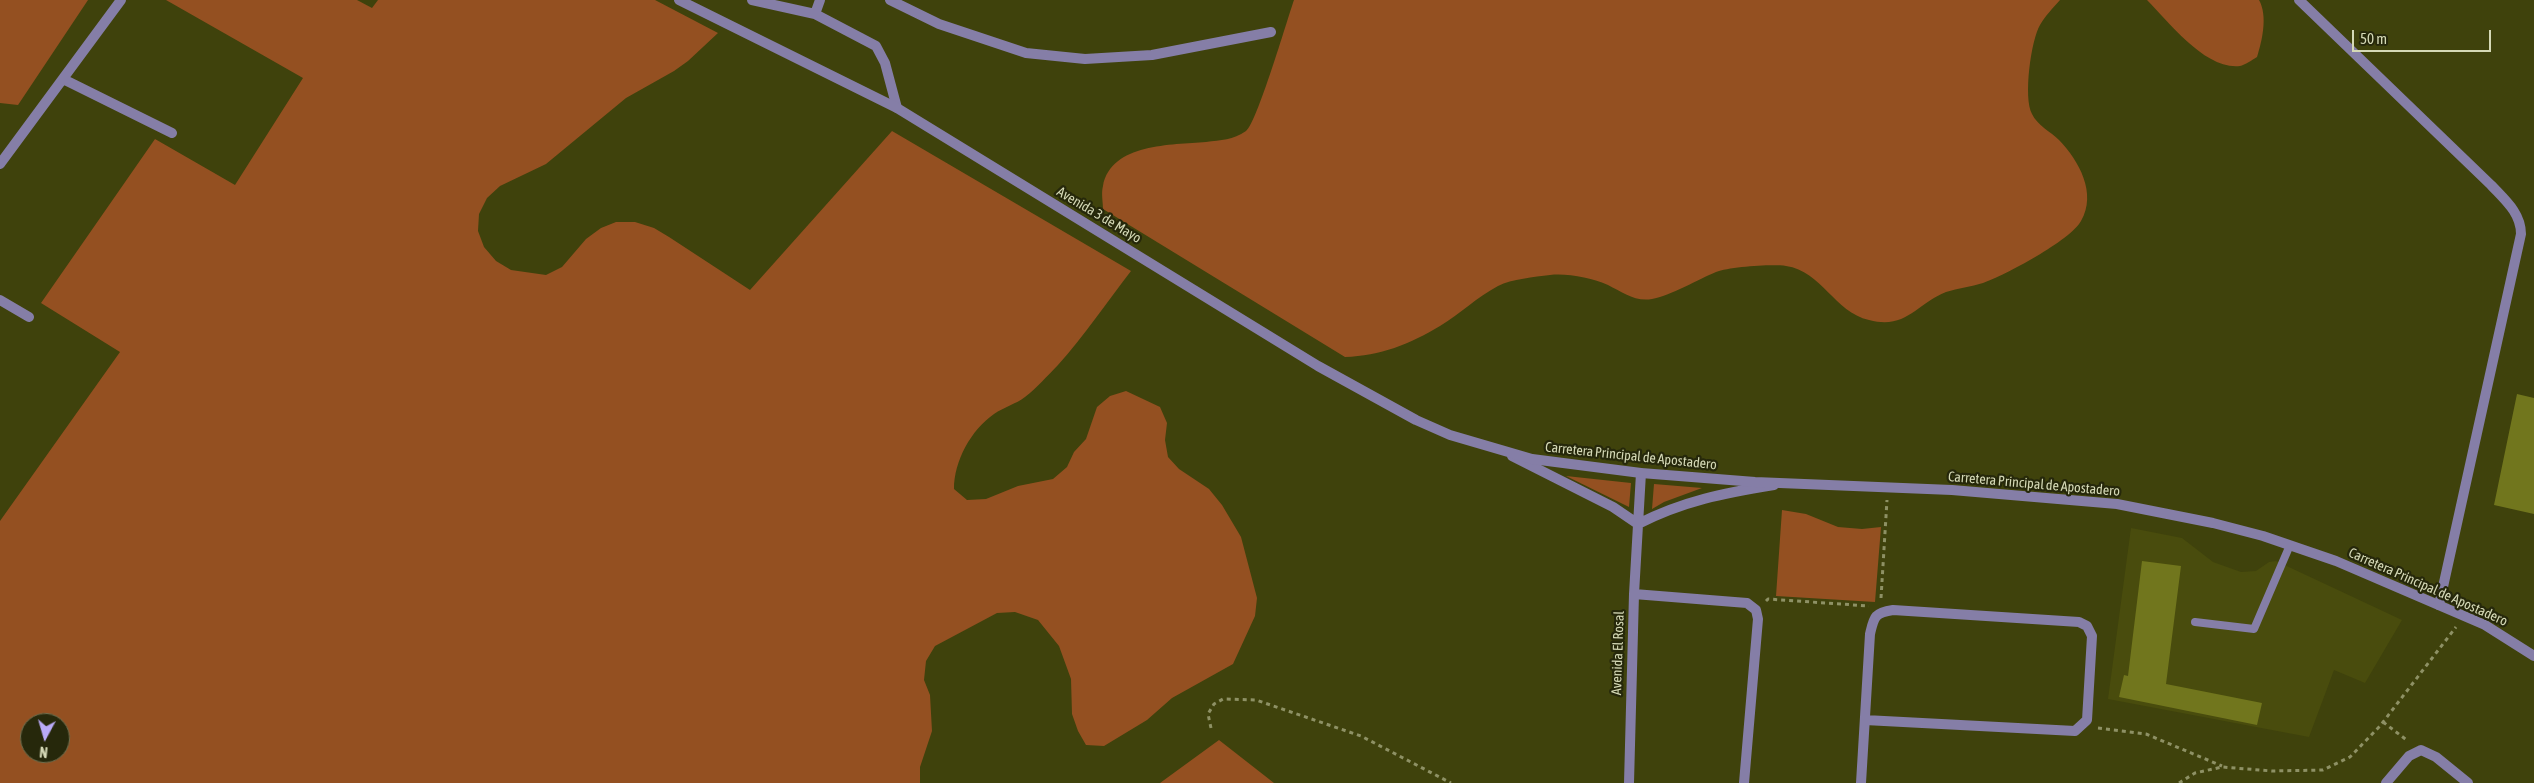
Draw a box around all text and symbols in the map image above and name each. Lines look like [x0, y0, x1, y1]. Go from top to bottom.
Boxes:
scale bar [2354, 20, 2493, 52]
text: 50 m [2360, 30, 2387, 47]
street label: Avenida 3 de Mayo [1054, 183, 1144, 247]
street label: Carretera Principal de Apostadero [1544, 439, 1718, 473]
street label: Carretera Principal de Apostadero [1947, 468, 2121, 500]
street label: Carretera Principal de Apostadero [2346, 544, 2510, 630]
street label: Avenida El Rosal [1608, 611, 1628, 695]
north arrow [20, 713, 70, 763]
text: N [39, 744, 48, 760]

